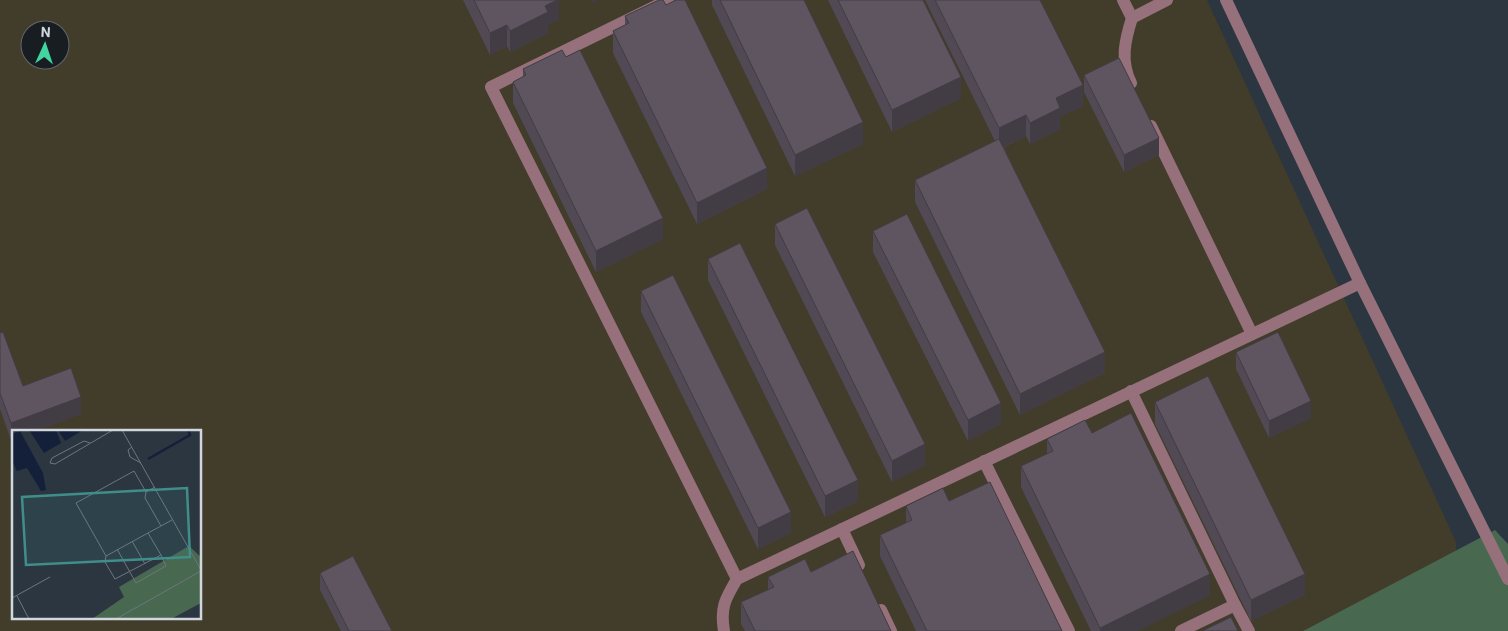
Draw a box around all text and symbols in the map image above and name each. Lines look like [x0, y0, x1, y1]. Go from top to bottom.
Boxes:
north arrow [20, 20, 70, 70]
text: N [40, 24, 51, 40]
inset map [12, 430, 201, 618]

